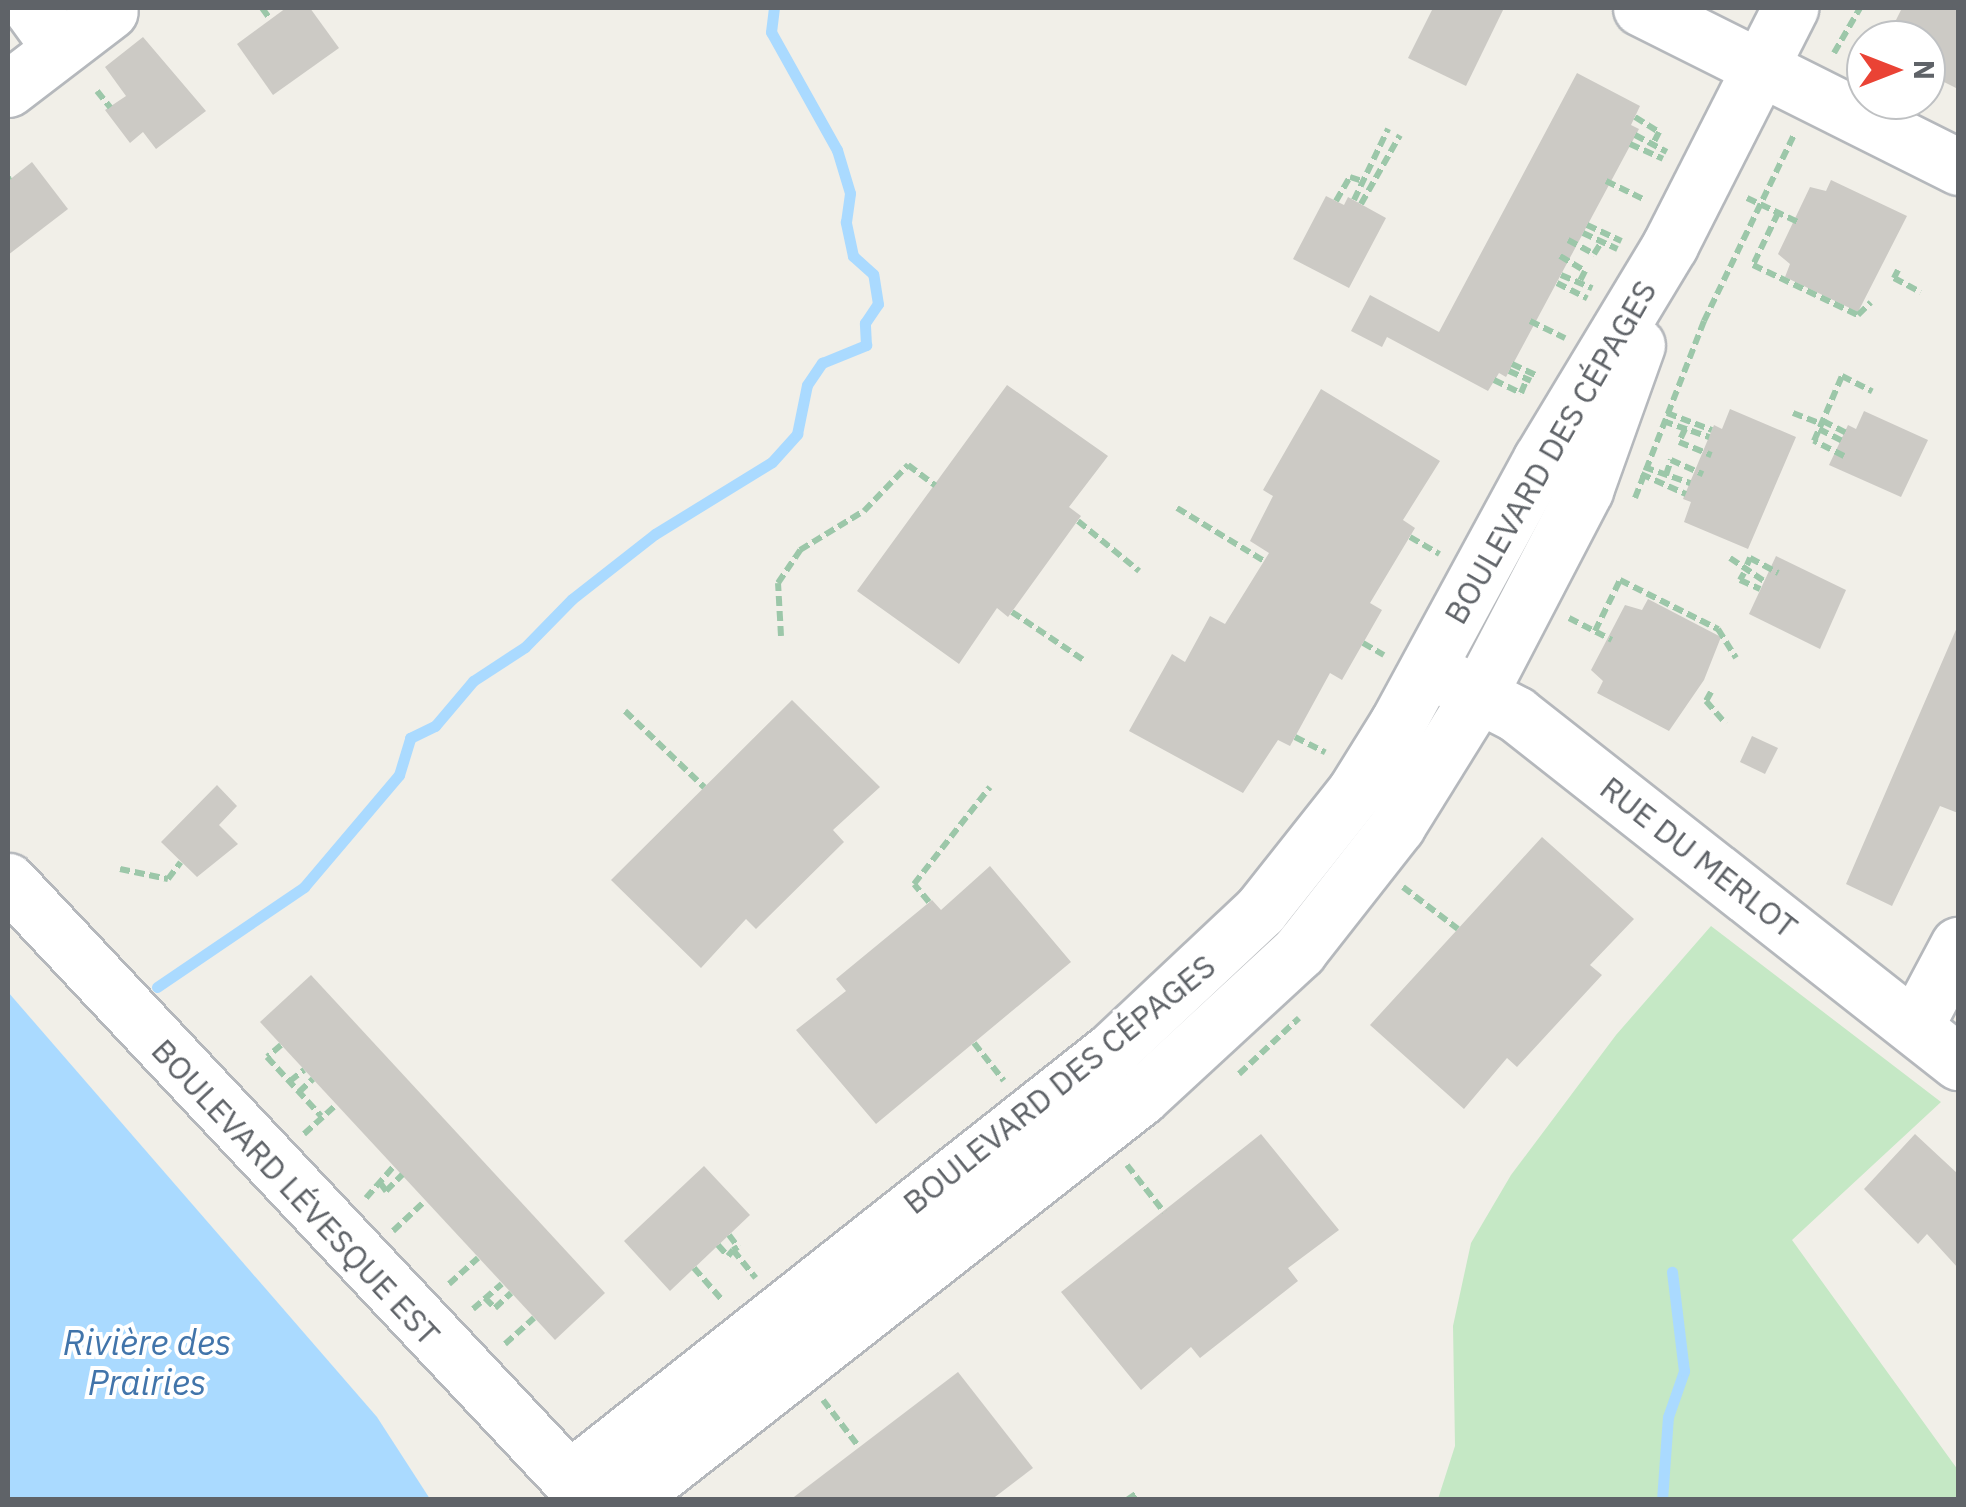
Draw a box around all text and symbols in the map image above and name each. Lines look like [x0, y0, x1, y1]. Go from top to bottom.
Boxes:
north arrow [1846, 20, 1946, 120]
text: N [1906, 60, 1943, 80]
street label: BOULEVARD DES CÉPAGES [1436, 273, 1664, 631]
street label: RUE DU MERLOT [1593, 768, 1805, 946]
street label: BOULEVARD DES CÉPAGES [895, 946, 1223, 1222]
street label: BOULEVARD LÉVESQUE EST [144, 1031, 448, 1353]
water label: Rivière des Prairies [63, 1321, 231, 1403]

